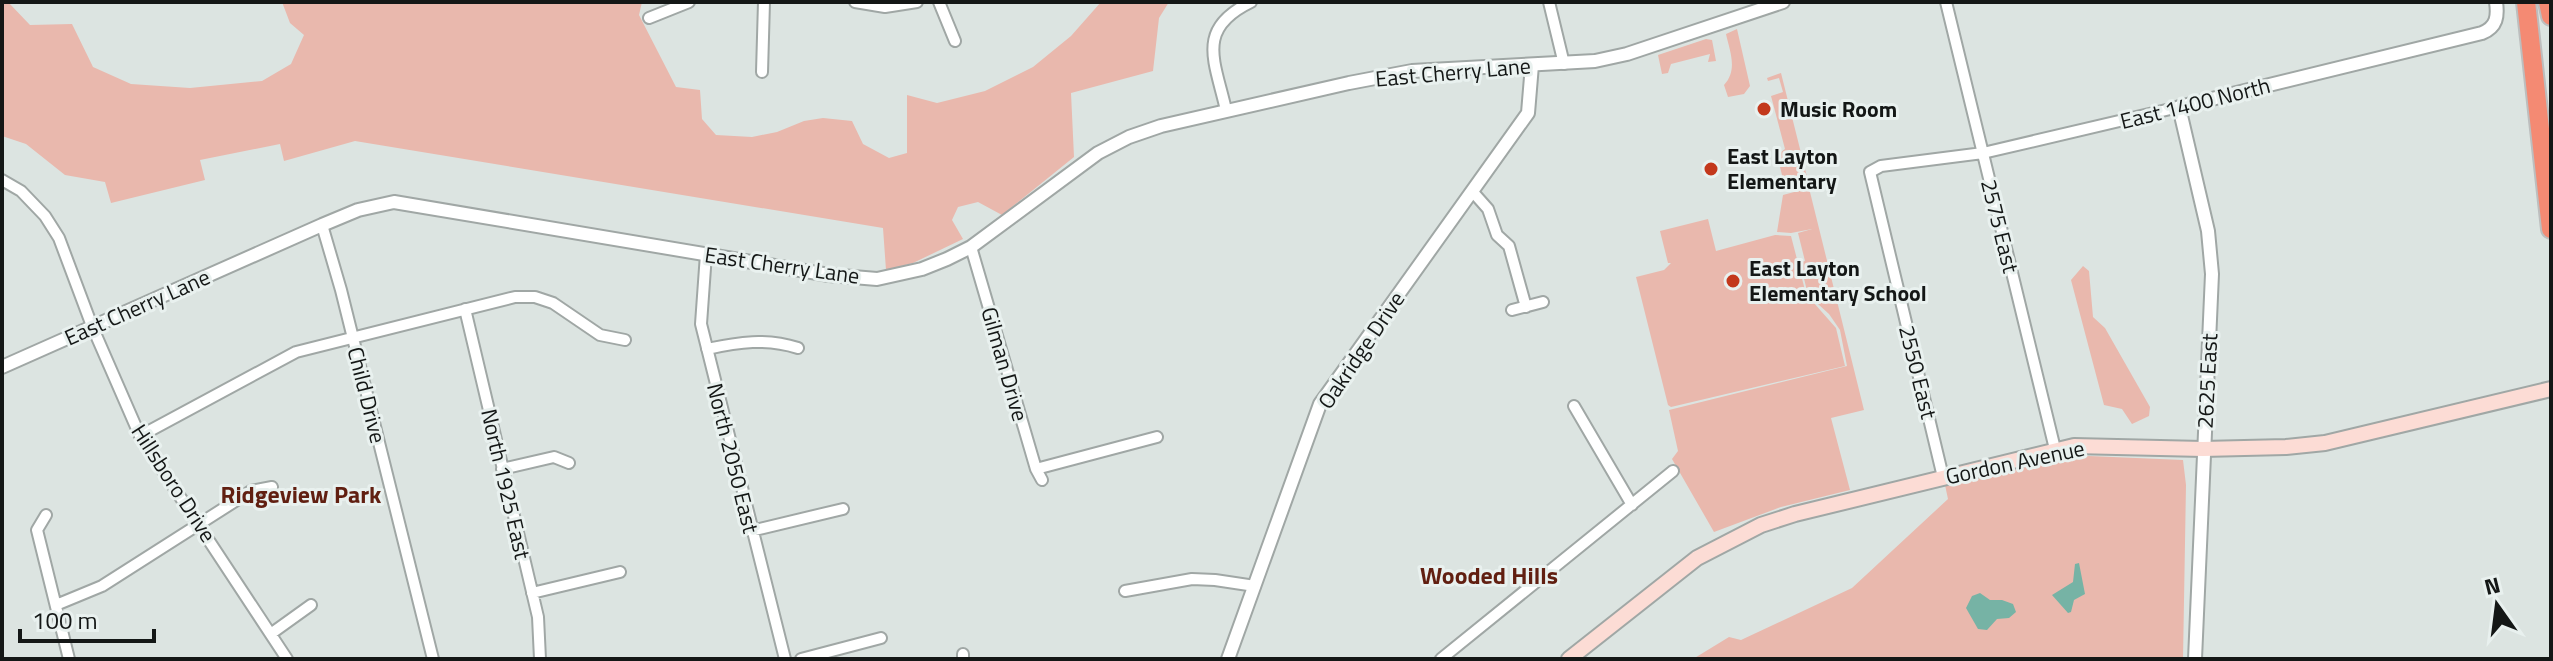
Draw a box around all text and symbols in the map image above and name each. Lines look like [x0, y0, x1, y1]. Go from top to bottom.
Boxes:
street label: East Cherry Lane [1374, 48, 1532, 96]
street label: East 1400 North [2116, 68, 2274, 138]
place label: Music Room [1780, 92, 1897, 126]
marker: Music Room [1755, 100, 1773, 118]
place label: East Layton Elementary [1727, 139, 1838, 198]
marker: East Layton Elementary [1702, 160, 1720, 178]
street label: 2575 East [1972, 176, 2028, 277]
street label: East Cherry Lane [702, 237, 862, 293]
place label: East Layton Elementary School [1749, 251, 1927, 310]
street label: East Cherry Lane [59, 260, 215, 354]
marker: East Layton Elementary School [1724, 272, 1742, 290]
street label: Oakridge Drive [1309, 284, 1413, 416]
street label: Gilman Drive [972, 303, 1038, 425]
street label: 2550 East [1890, 322, 1946, 423]
street label: 2625 East [2188, 332, 2226, 429]
street label: Child Drive [339, 343, 395, 447]
street label: North 2050 East [698, 379, 768, 537]
street label: North 1925 East [472, 405, 540, 563]
street label: Hillsboro Drive [123, 417, 225, 549]
street label: Gordon Avenue [1942, 431, 2088, 493]
district label: Ridgeview Park [221, 476, 382, 512]
district label: Wooded Hills [1420, 557, 1558, 593]
north arrow [2457, 565, 2537, 645]
text: N [2481, 567, 2504, 604]
scale bar [20, 593, 154, 643]
text: 100 m [32, 602, 98, 638]

